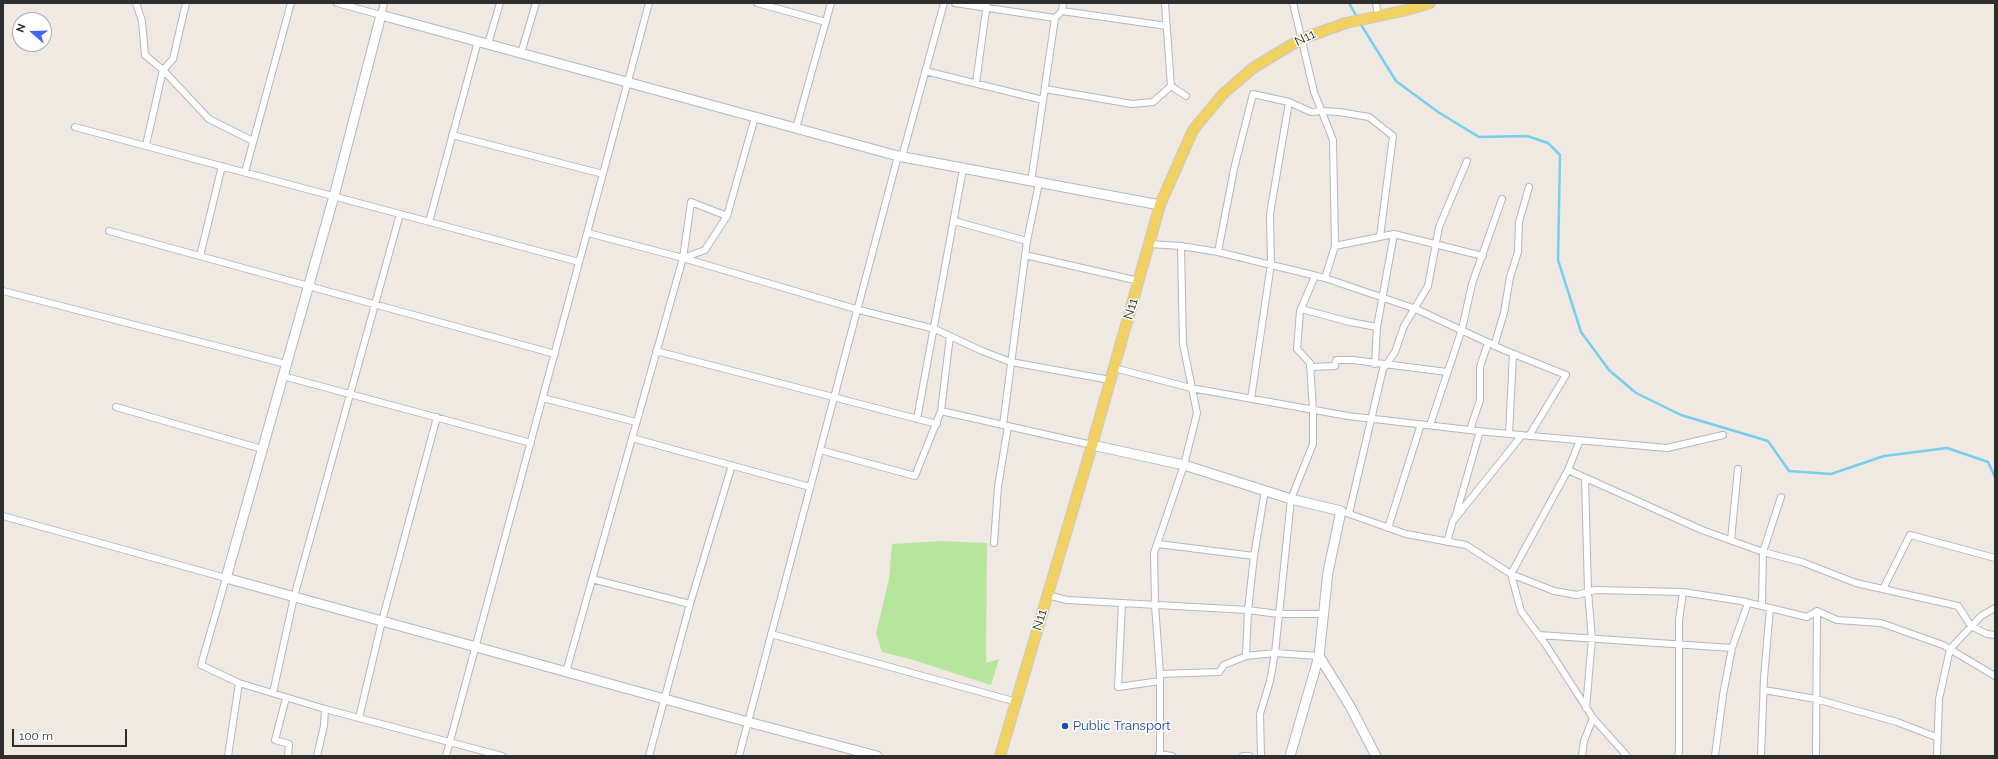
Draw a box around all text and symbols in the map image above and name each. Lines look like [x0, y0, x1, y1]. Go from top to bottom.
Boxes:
north arrow [12, 12, 52, 52]
text: N [14, 22, 29, 34]
street label: N11 [1292, 26, 1318, 50]
street label: N11 [1121, 297, 1141, 321]
street label: N11 [1030, 608, 1050, 632]
place label: Public Transport [1073, 718, 1171, 734]
scale bar [14, 721, 129, 747]
marker: Public Transport [1060, 721, 1070, 731]
text: 100 m [19, 729, 53, 743]

